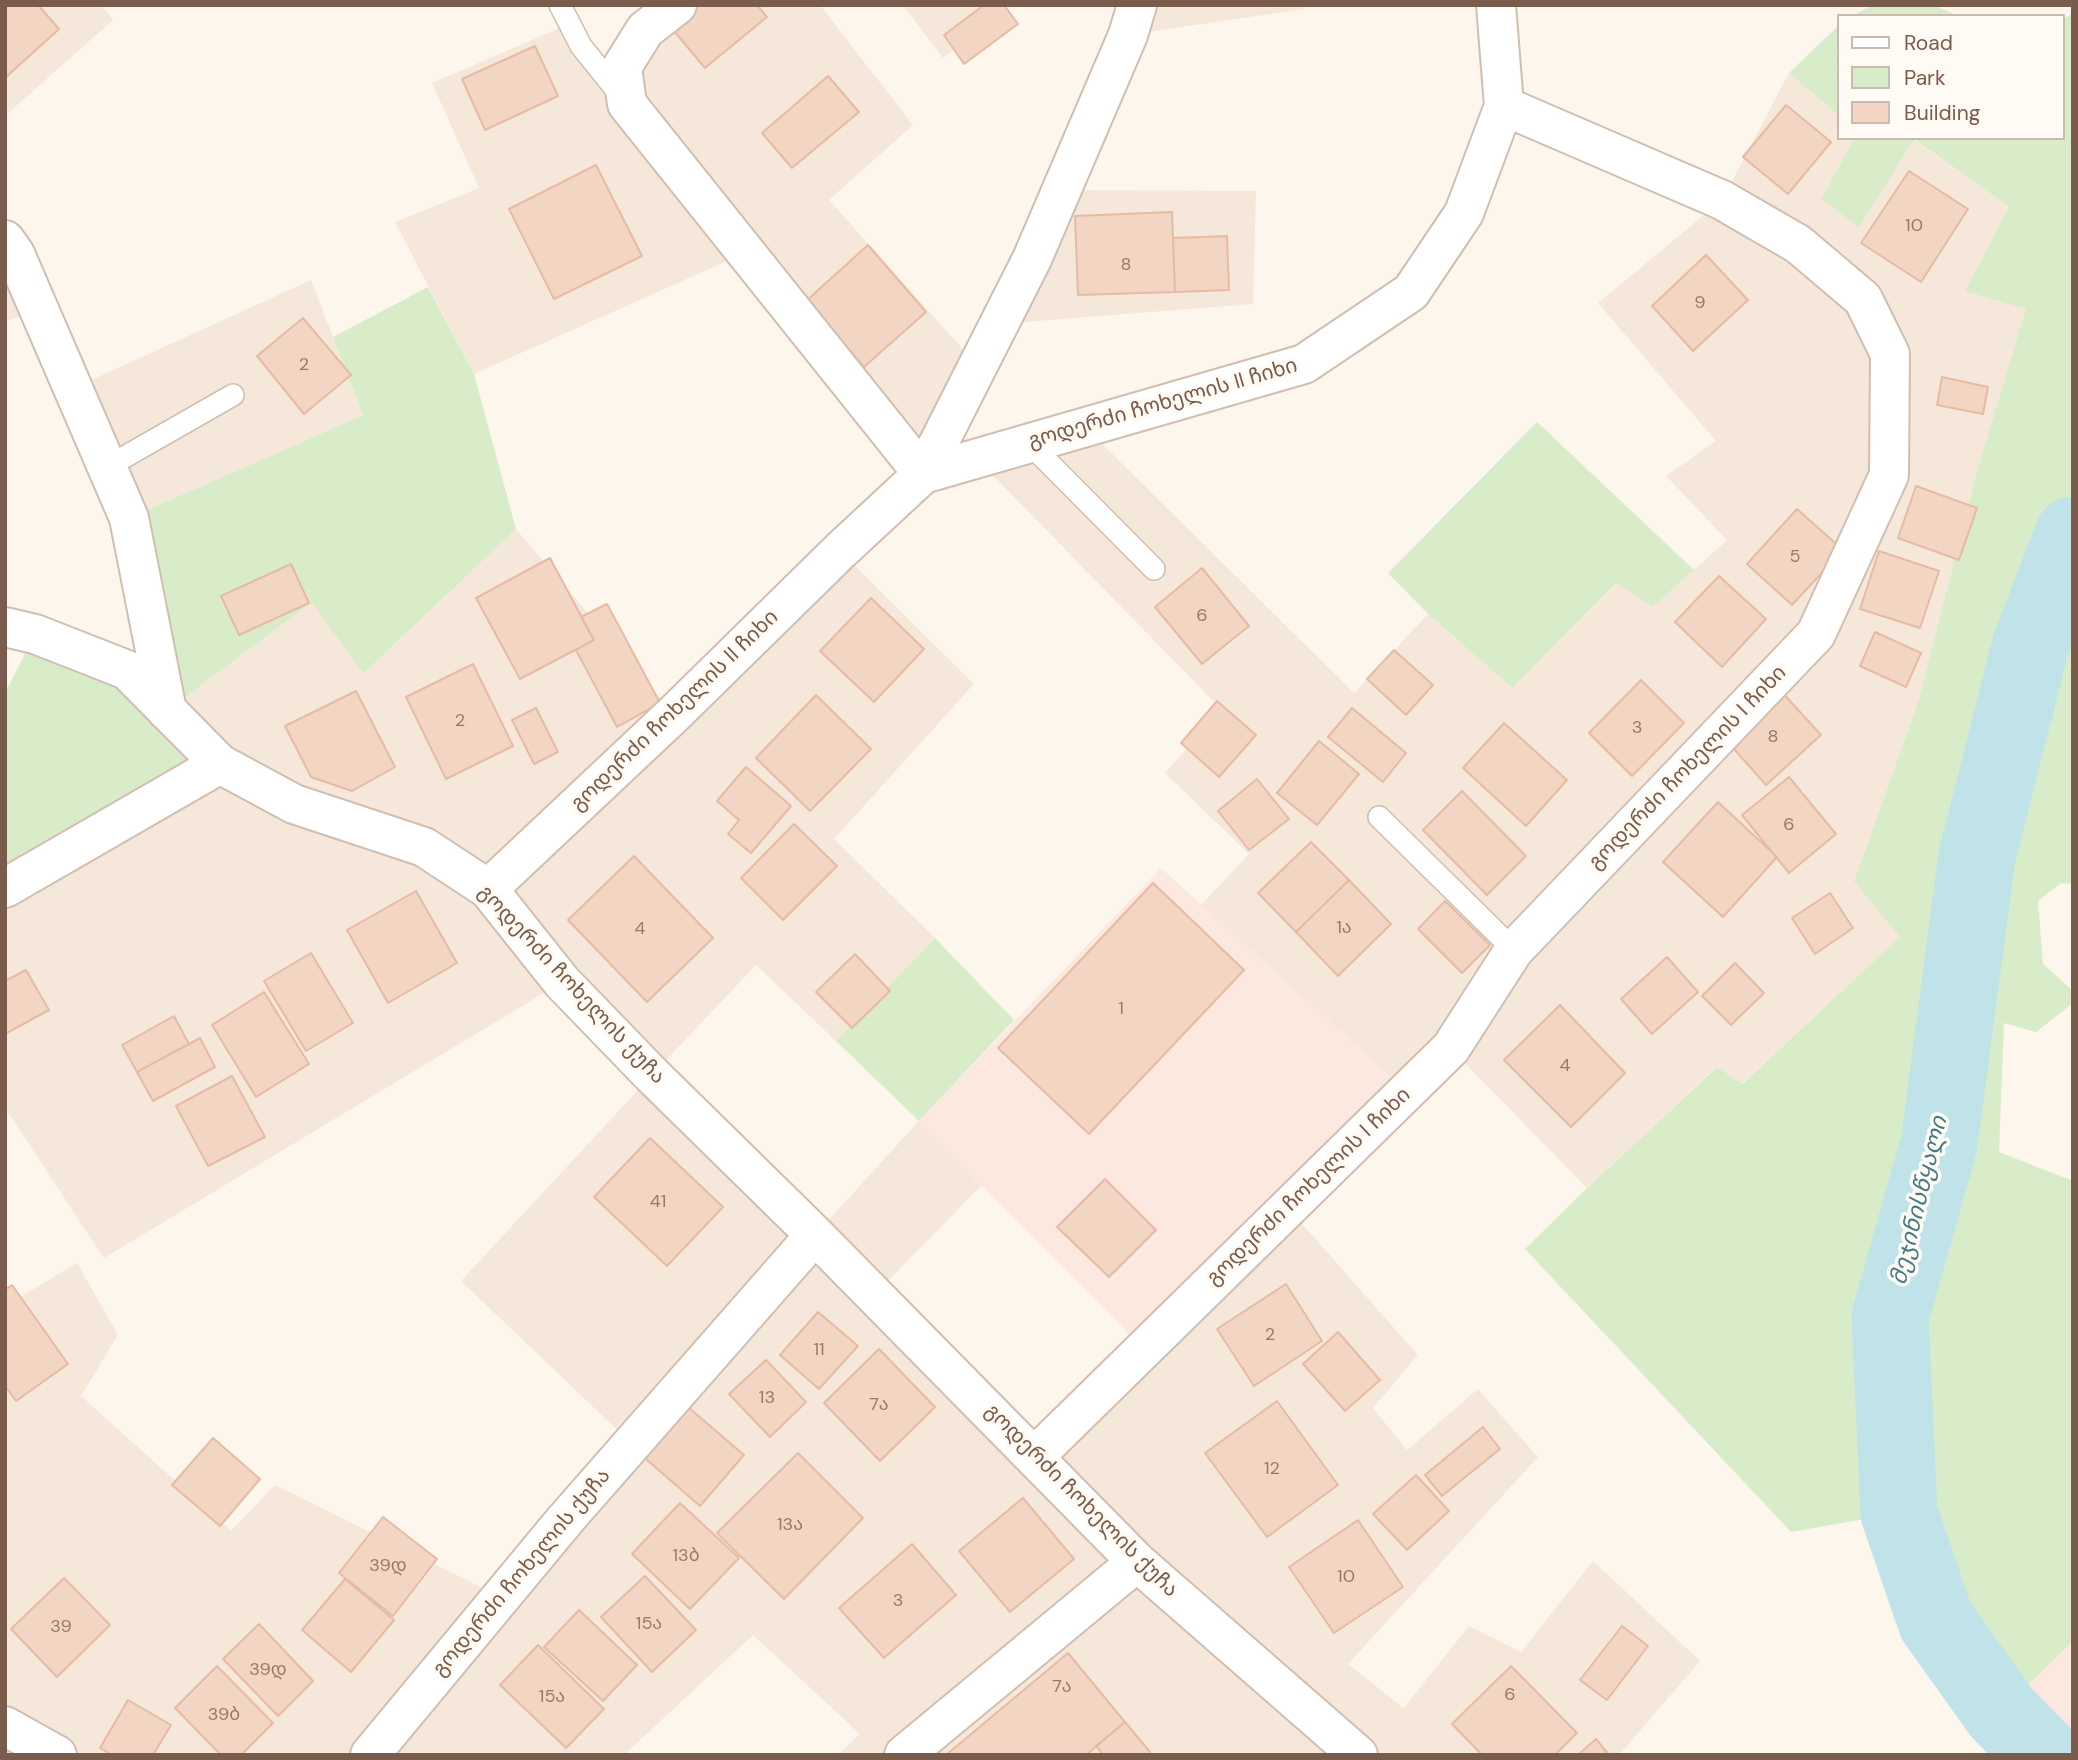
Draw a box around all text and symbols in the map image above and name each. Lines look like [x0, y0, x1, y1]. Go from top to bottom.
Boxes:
legend [1836, 14, 2064, 140]
text: Road [1904, 29, 1953, 57]
text: Park [1904, 64, 1945, 92]
text: Building [1904, 99, 1980, 127]
house number: 10 [1905, 215, 1923, 237]
house number: 8 [1121, 254, 1131, 276]
house number: 9 [1694, 292, 1706, 314]
street label: გოდერძი ჩოხელის II ჩიხი [1025, 353, 1301, 455]
house number: 2 [299, 354, 309, 376]
house number: 5 [1790, 546, 1800, 568]
street label: გოდერძი ჩოხელის II ჩიხი [566, 605, 784, 817]
house number: 6 [1196, 605, 1208, 627]
street label: გოდერძი ჩოხელის I ჩიხი [1584, 661, 1792, 875]
house number: 2 [455, 710, 465, 732]
house number: 3 [1632, 717, 1642, 739]
house number: 8 [1768, 726, 1778, 748]
house number: 6 [1783, 814, 1795, 836]
street label: გოდერძი ჩოხელის ქუჩა [472, 880, 670, 1090]
house number: 1ა [1336, 917, 1352, 939]
house number: 4 [635, 918, 645, 940]
house number: 1 [1118, 998, 1124, 1020]
house number: 4 [1560, 1055, 1570, 1077]
street label: გოდერძი ჩოხელის I ჩიხი [1202, 1083, 1416, 1291]
water label: მეჯინისწყალი [1886, 1114, 1954, 1288]
house number: 41 [650, 1191, 666, 1213]
house number: 2 [1265, 1324, 1275, 1346]
house number: 11 [813, 1339, 825, 1361]
house number: 13 [759, 1387, 775, 1409]
house number: 7ა [869, 1394, 889, 1416]
street label: გოდერძი ჩოხელის ქუჩა [979, 1399, 1183, 1603]
house number: 12 [1264, 1458, 1280, 1480]
street label: გოდერძი ჩოხელის ქუჩა [428, 1464, 616, 1682]
house number: 13ა [777, 1514, 803, 1536]
house number: 13ბ [672, 1545, 700, 1567]
house number: 39დ [369, 1555, 407, 1577]
house number: 10 [1337, 1566, 1355, 1588]
house number: 3 [893, 1590, 903, 1612]
house number: 15ა [636, 1613, 662, 1635]
house number: 39 [50, 1616, 72, 1638]
house number: 39დ [249, 1659, 287, 1681]
house number: 7ა [1052, 1676, 1072, 1698]
house number: 6 [1504, 1684, 1516, 1706]
house number: 15ა [539, 1686, 565, 1708]
house number: 39ბ [208, 1704, 240, 1726]

